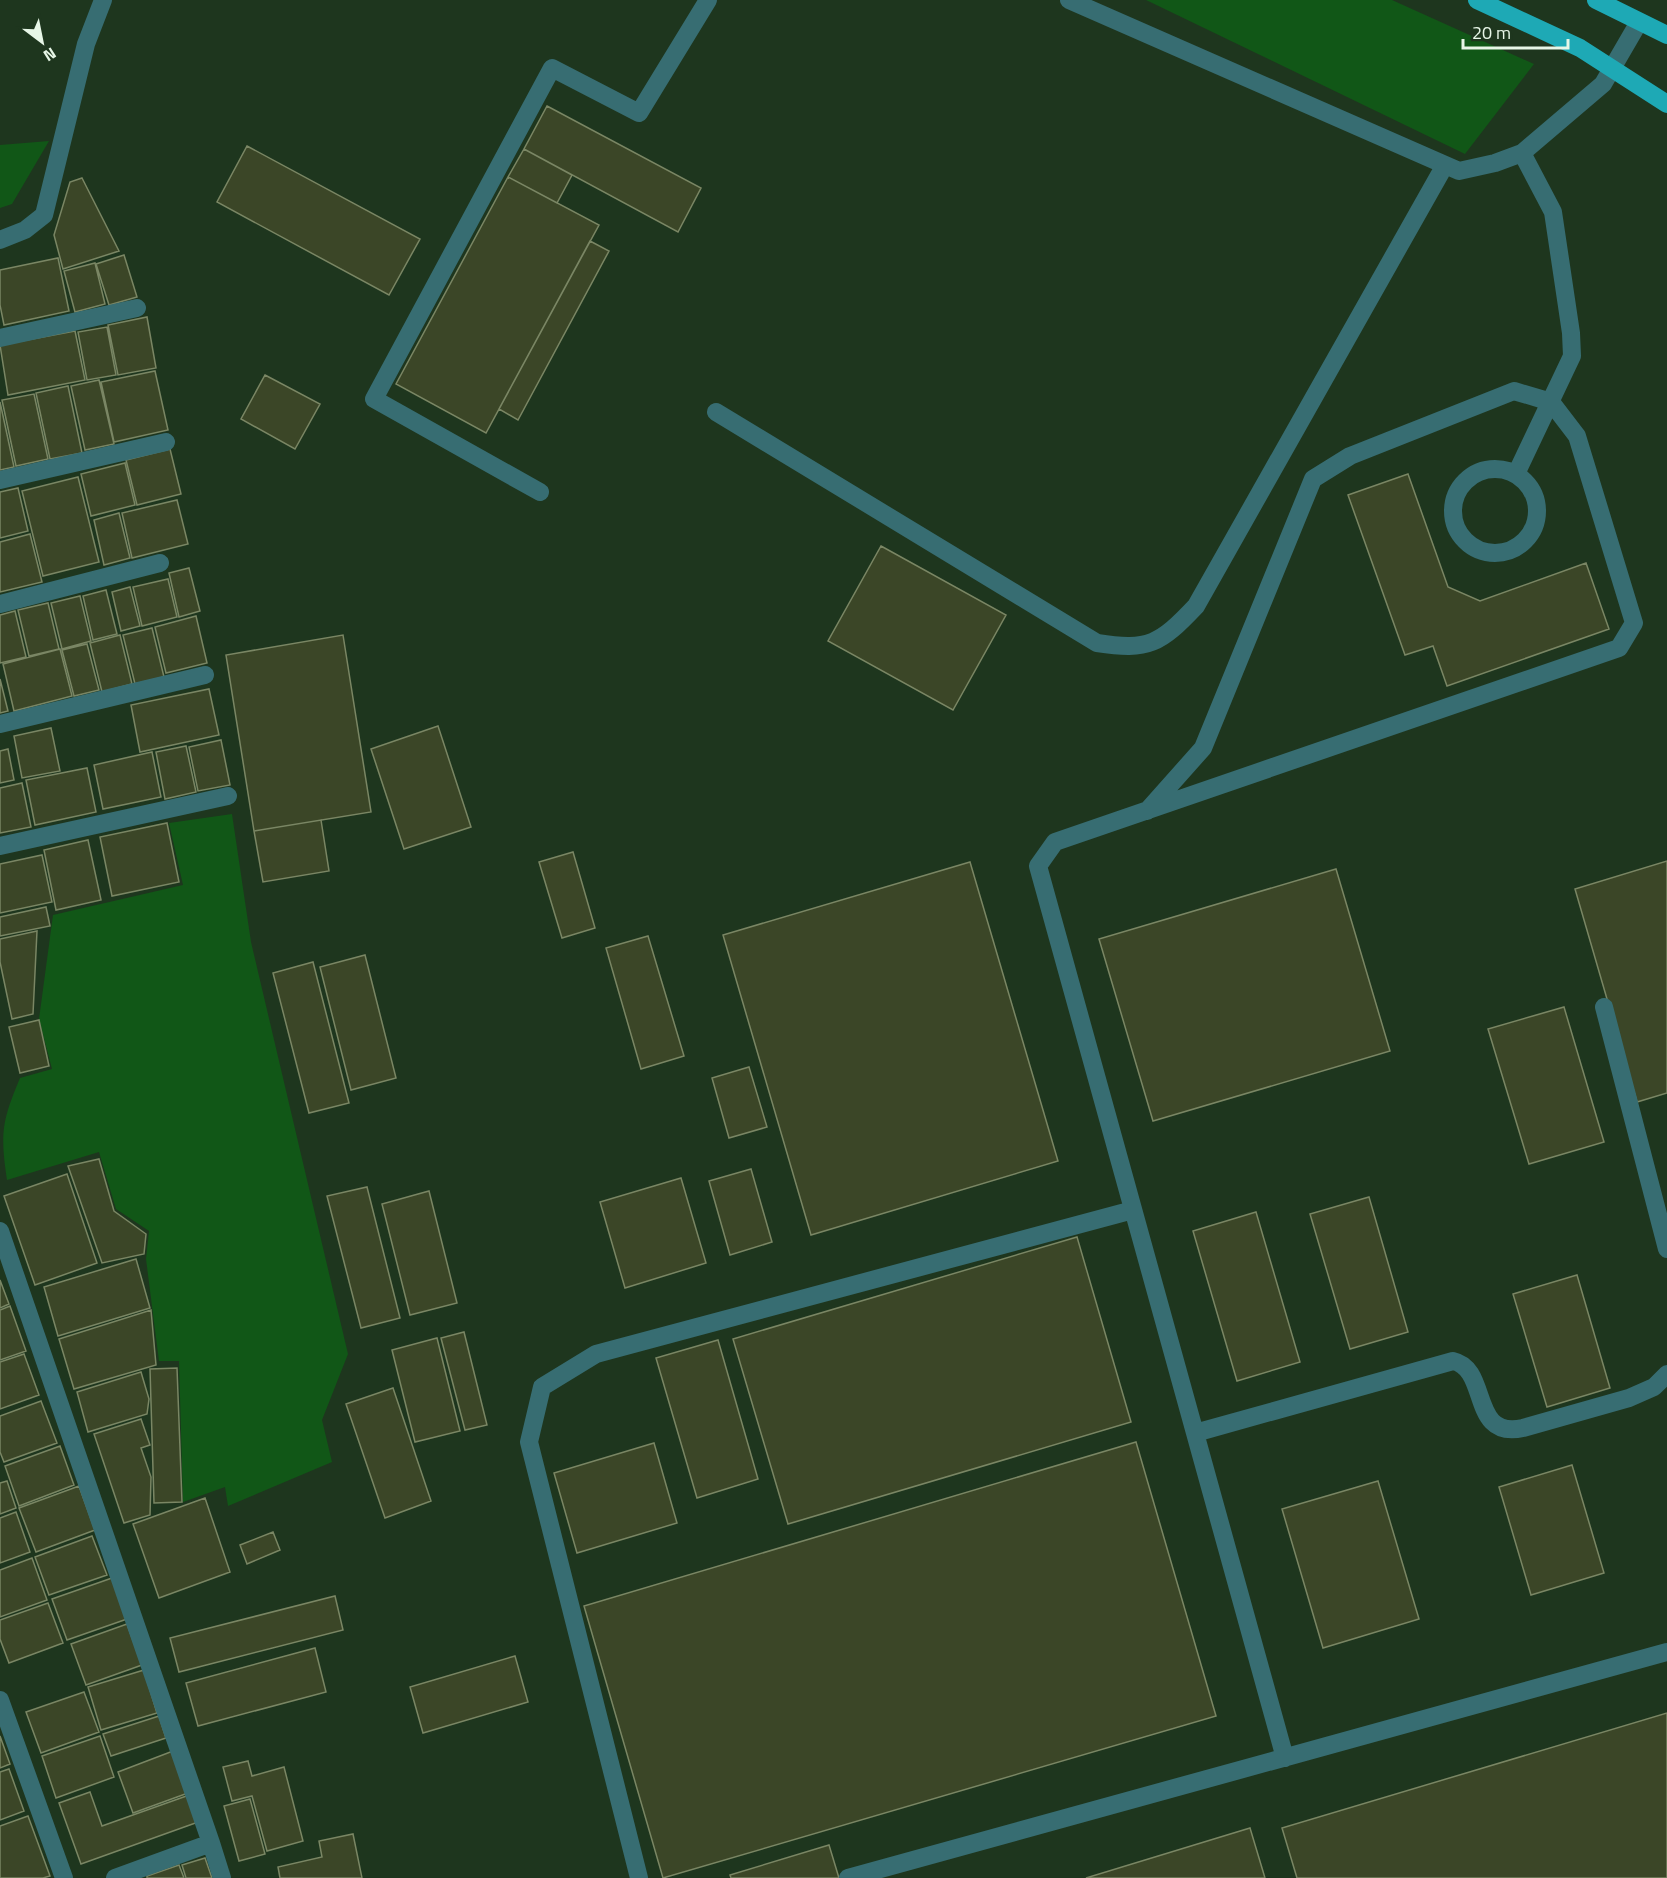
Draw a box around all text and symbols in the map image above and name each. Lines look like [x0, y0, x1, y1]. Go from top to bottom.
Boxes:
north arrow [12, 12, 72, 72]
scale bar [1463, 12, 1568, 50]
text: 20 m [1472, 19, 1511, 46]
text: N [39, 42, 61, 68]

